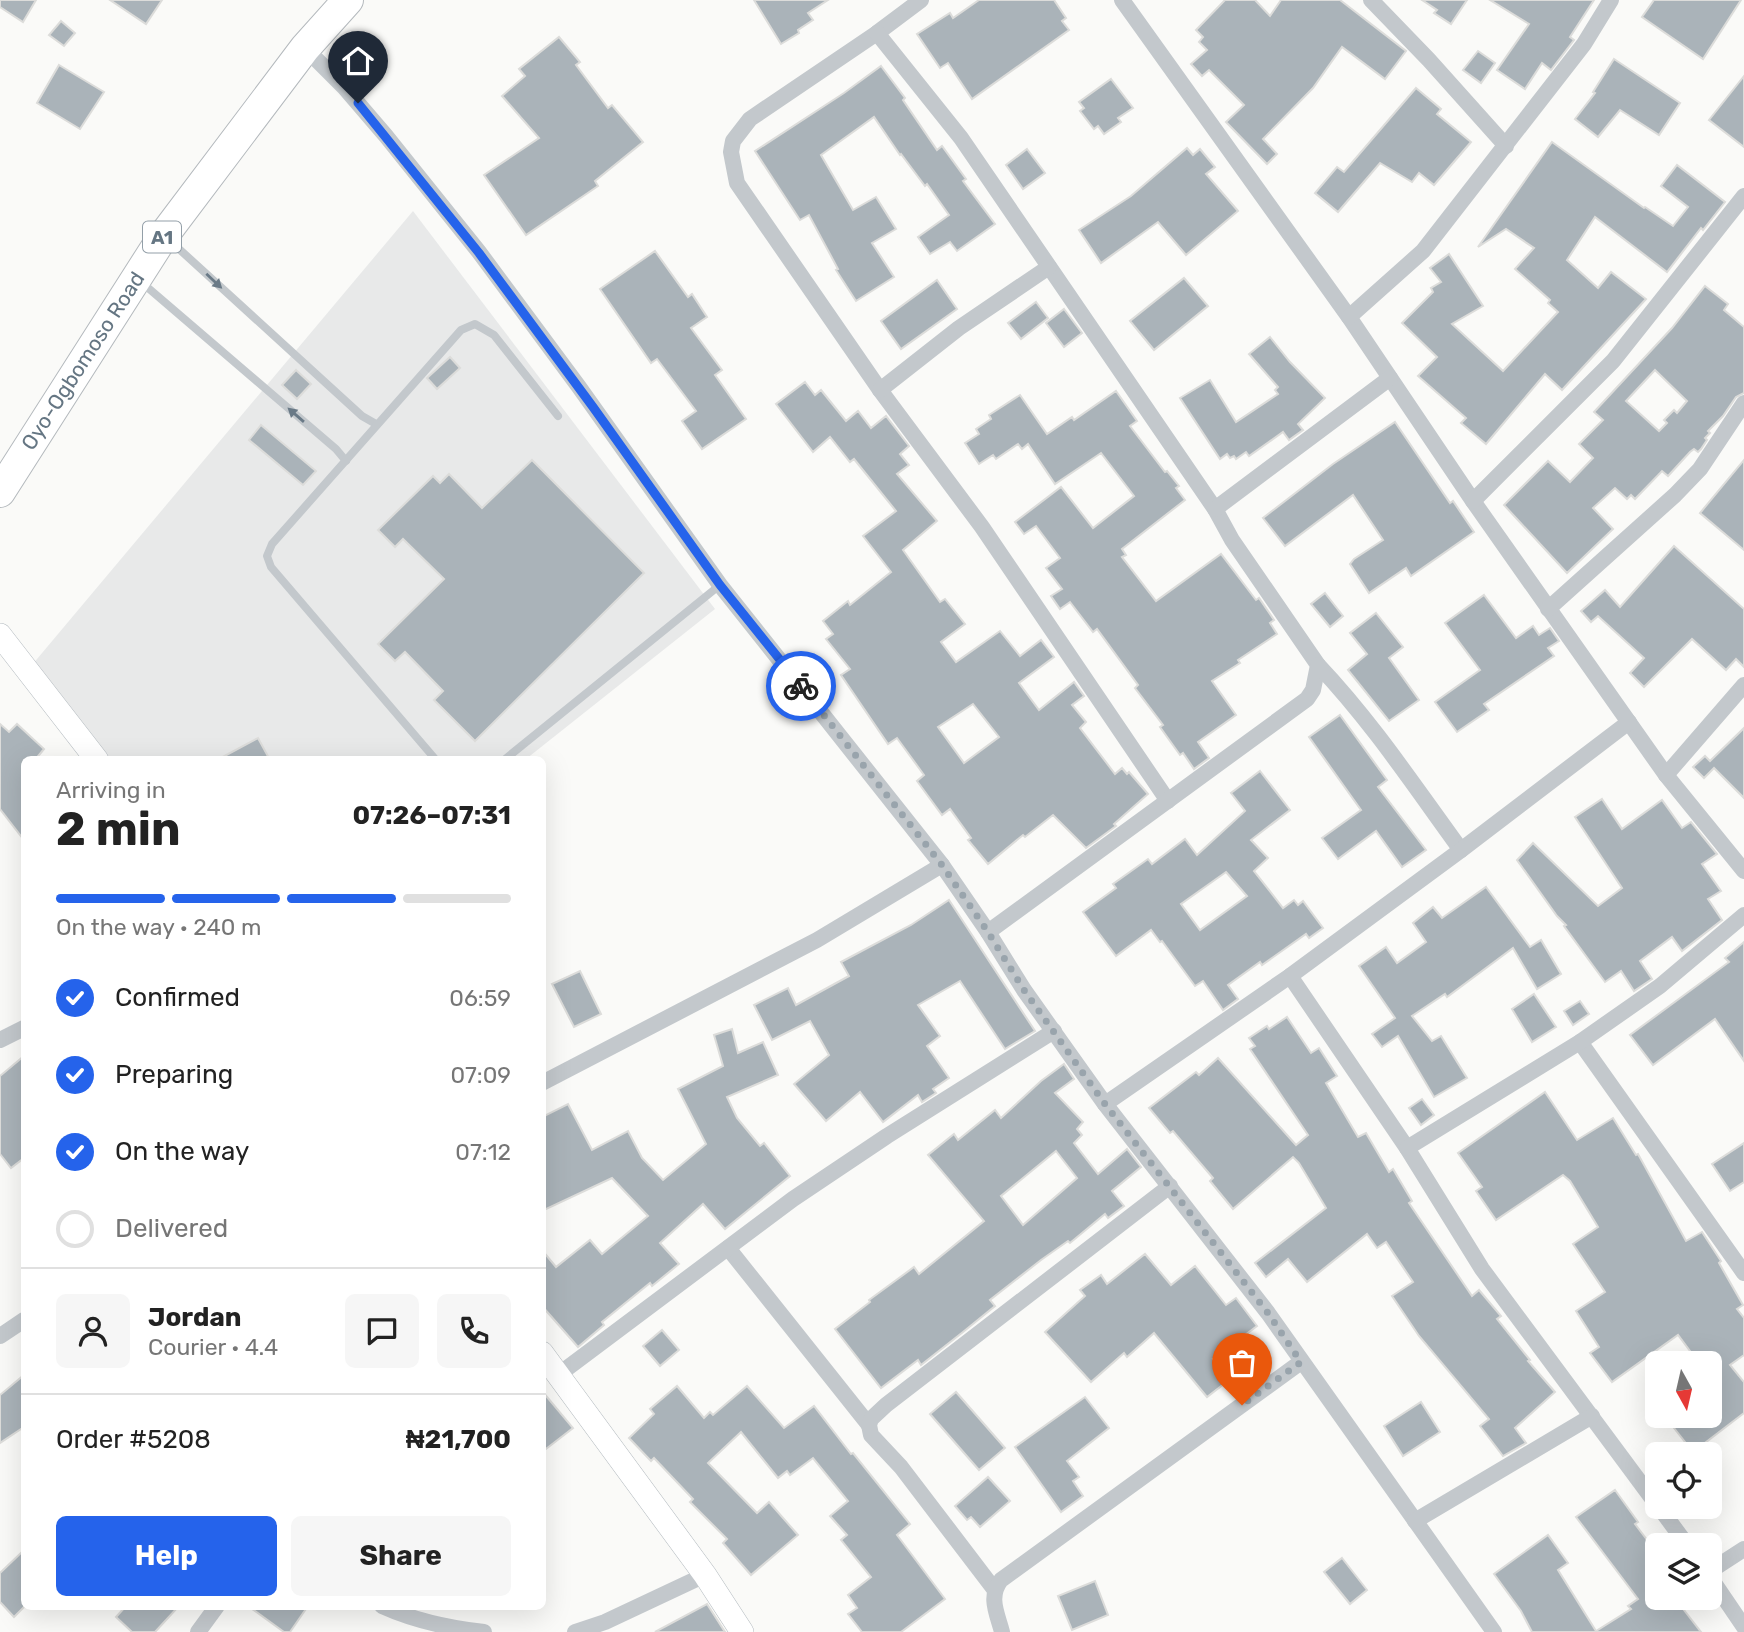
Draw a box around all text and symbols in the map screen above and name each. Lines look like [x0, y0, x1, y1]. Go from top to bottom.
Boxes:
pin [328, 31, 388, 103]
icon: home [339, 42, 377, 80]
road number: A1 [143, 221, 181, 252]
street label: Oyo-Ogbomoso Road [16, 267, 150, 454]
one-way arrow [205, 272, 222, 288]
one-way arrow [287, 407, 305, 423]
courier [766, 651, 836, 721]
icon: bike [782, 667, 820, 705]
text: Arriving in [56, 776, 166, 804]
text: 07:26–07:31 [352, 800, 511, 831]
text: 2 min [56, 802, 181, 857]
text: On the way · 240 m [56, 913, 261, 941]
icon: check [56, 979, 94, 1017]
text: Confirmed [115, 982, 240, 1013]
text: 06:59 [449, 984, 511, 1012]
icon: check [56, 1056, 94, 1094]
text: Preparing [115, 1059, 233, 1090]
text: 07:09 [450, 1061, 511, 1089]
icon: check [56, 1133, 94, 1171]
text: On the way [115, 1136, 249, 1167]
text: 07:12 [455, 1138, 511, 1166]
text: Delivered [115, 1213, 228, 1244]
button: person [56, 1294, 130, 1368]
button: chat [345, 1294, 419, 1368]
button: phone [437, 1294, 511, 1368]
text: Jordan [148, 1302, 241, 1333]
text: Courier · 4.4 [148, 1333, 278, 1361]
pin [1212, 1333, 1272, 1405]
icon: bag [1223, 1344, 1261, 1382]
north arrow [1645, 1351, 1722, 1428]
map controls [1645, 1351, 1722, 1610]
text: Order #5208 [56, 1424, 211, 1455]
text: ₦21,700 [406, 1424, 511, 1455]
button: locate [1645, 1442, 1722, 1519]
button: Help [56, 1516, 277, 1596]
button: Share [291, 1516, 511, 1596]
button: layers [1645, 1533, 1722, 1610]

